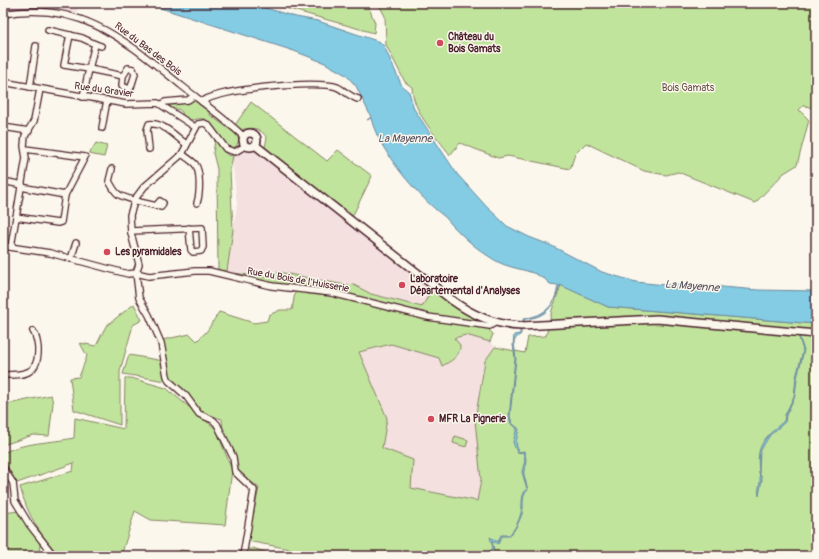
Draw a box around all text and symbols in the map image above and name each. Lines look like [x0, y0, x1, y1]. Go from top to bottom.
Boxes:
street label: Rue du Bas des Bois [112, 20, 184, 78]
place label: Château du Bois Gamats [448, 31, 501, 55]
marker: Château du Bois Gamats [435, 38, 445, 48]
street label: Rue du Gravier [74, 80, 135, 100]
park label: Bois Gamats [662, 82, 715, 94]
water label: La Mayenne [378, 132, 434, 145]
place label: Les pyramidales [115, 246, 182, 258]
marker: Les pyramidales [102, 247, 112, 257]
street label: Rue du Bois de l'Huisserie [246, 265, 350, 295]
place label: Laboratoire Départemental d'Analyses [410, 273, 521, 297]
water label: La Mayenne [664, 278, 721, 294]
marker: Laboratoire Départemental d'Analyses [397, 280, 407, 290]
place label: MFR La Pignerie [439, 413, 507, 425]
marker: MFR La Pignerie [426, 414, 436, 424]

